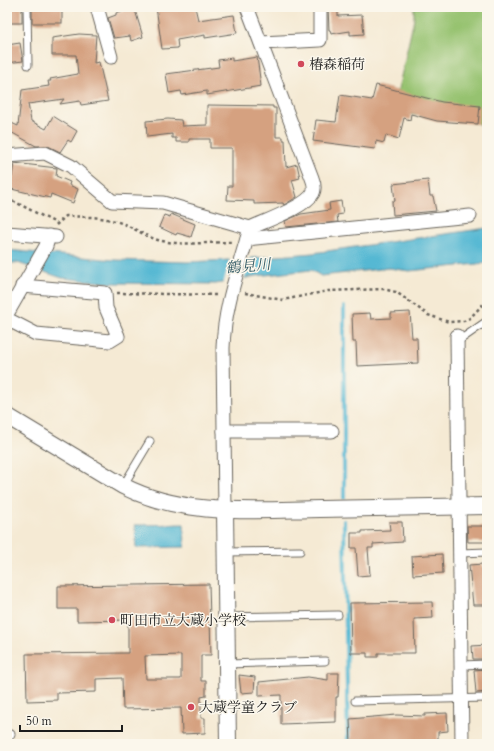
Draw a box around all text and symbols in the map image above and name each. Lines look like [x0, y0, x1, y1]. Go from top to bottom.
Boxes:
place label: 椿森稲荷 [309, 55, 365, 74]
marker: 椿森稲荷 [296, 59, 306, 69]
water label: 鶴見川 [225, 254, 273, 278]
place label: 町田市立大蔵小学校 [120, 611, 246, 630]
marker: 町田市立大蔵小学校 [107, 615, 117, 625]
place label: 大蔵学童クラブ [199, 698, 297, 717]
marker: 大蔵学童クラブ [186, 702, 196, 712]
scale bar [20, 707, 122, 733]
text: 50 m [26, 713, 53, 729]

